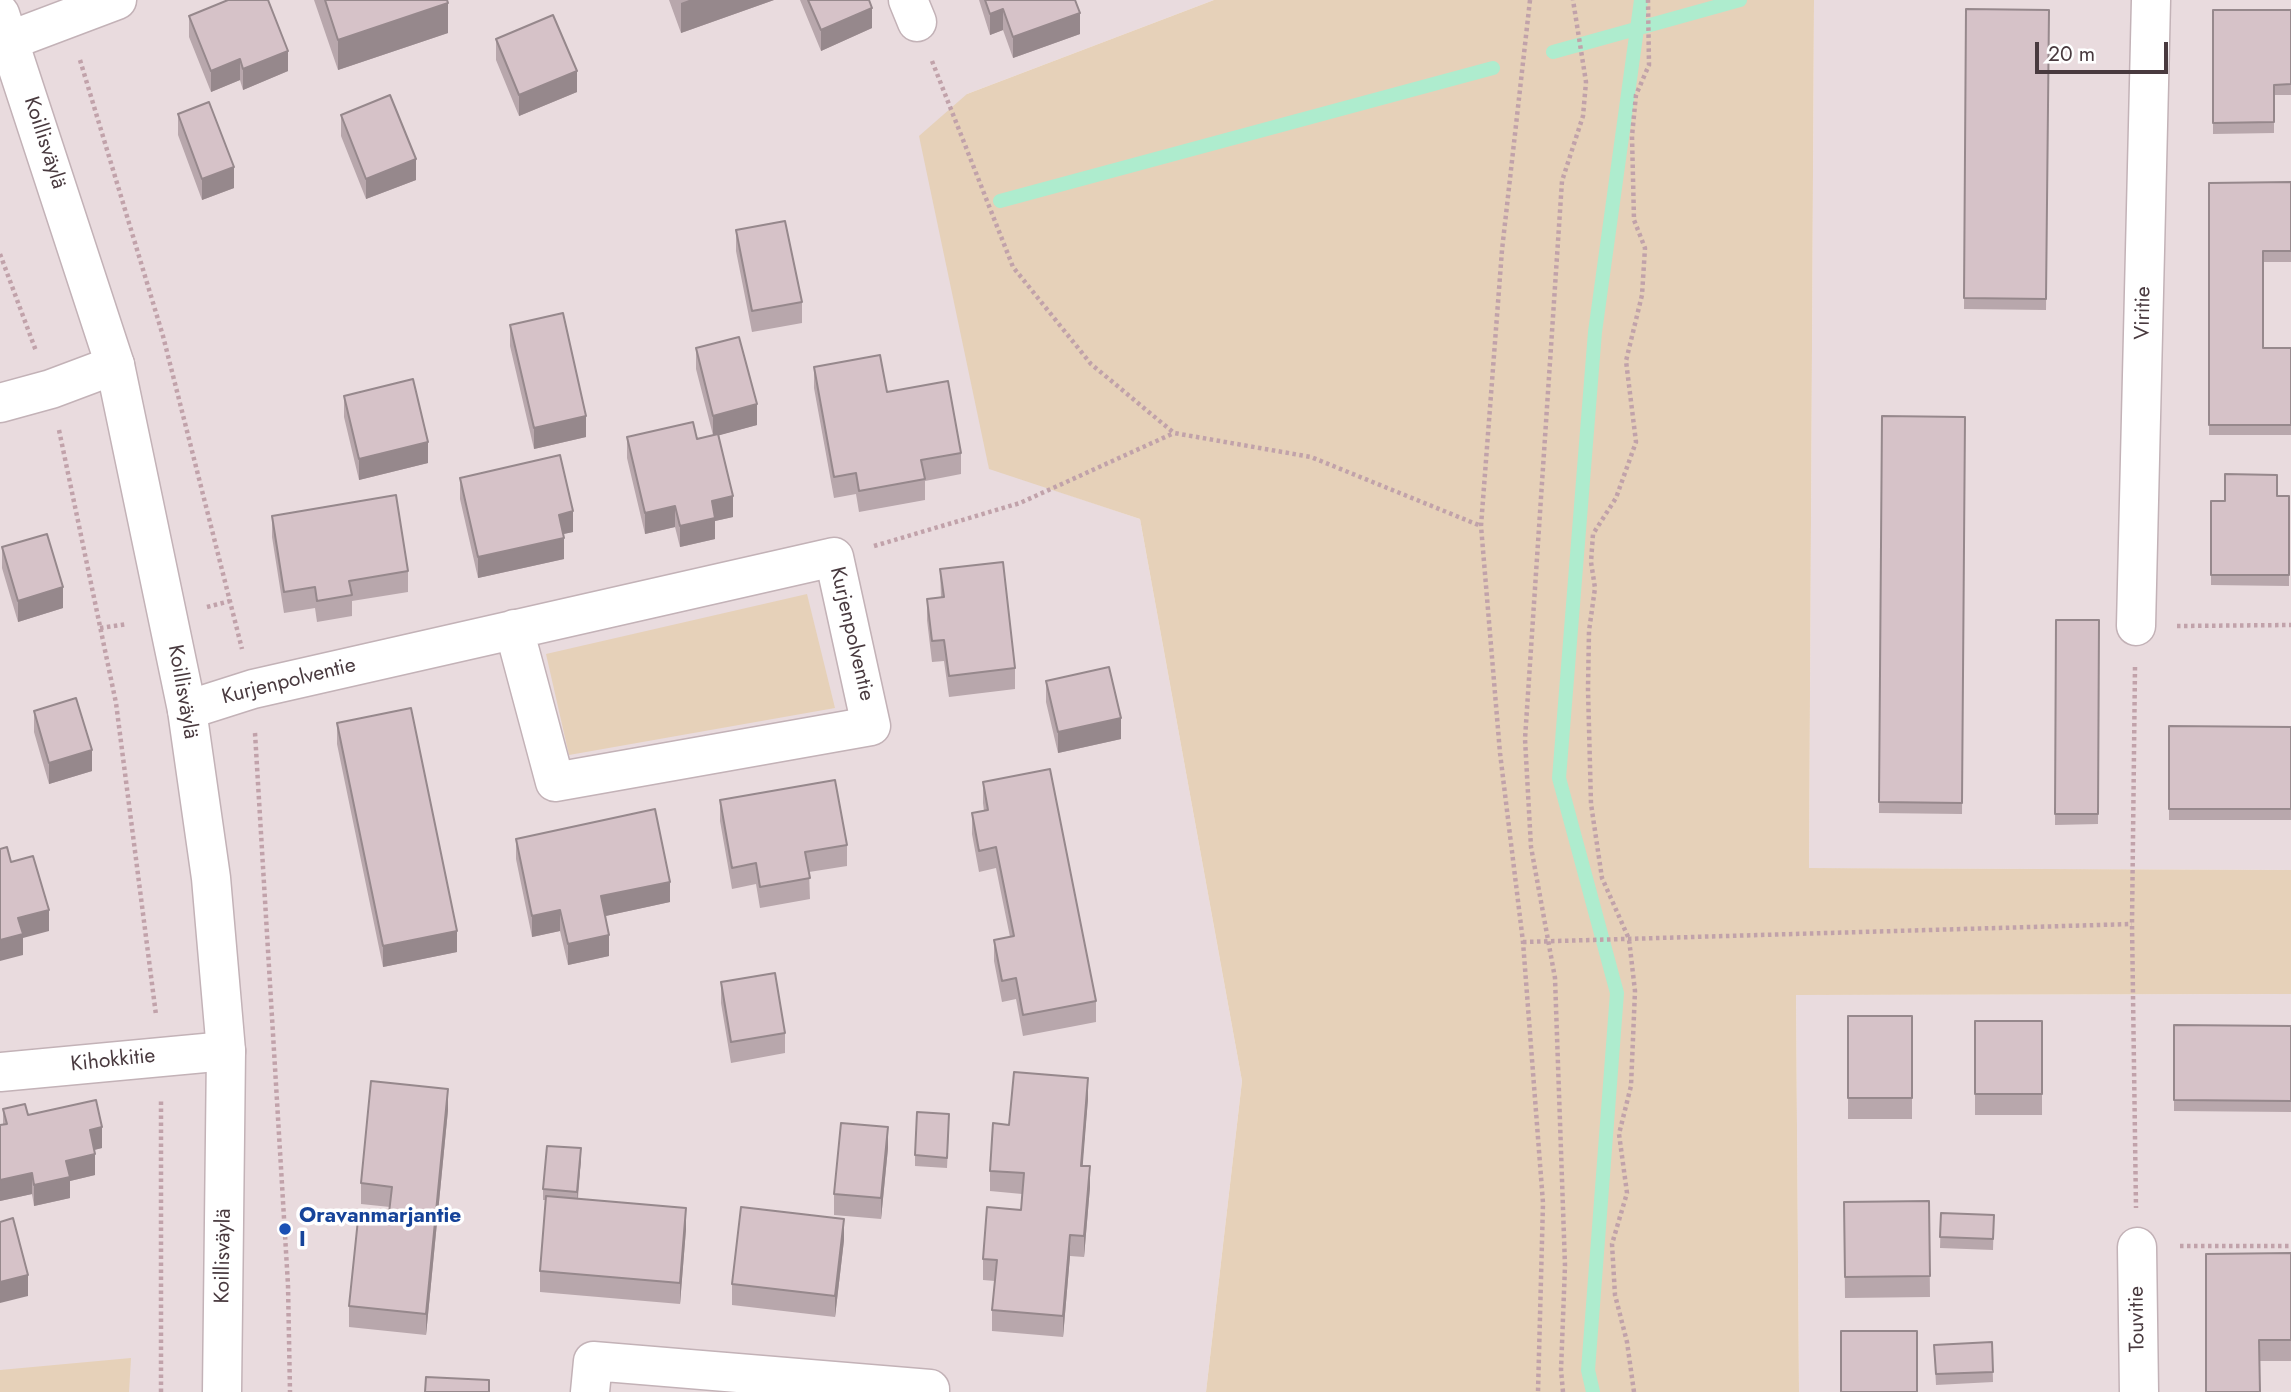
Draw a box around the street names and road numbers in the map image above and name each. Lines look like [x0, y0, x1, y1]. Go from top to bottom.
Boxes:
street label: Koillisväylä [17, 94, 71, 192]
street label: Viritie [2131, 286, 2157, 340]
street label: Kurjenpolventie [823, 564, 879, 704]
street label: Koillisväylä [161, 643, 203, 741]
street label: Kurjenpolventie [220, 653, 358, 711]
street label: Kihokkitie [69, 1044, 157, 1078]
street label: Koillisväylä [211, 1208, 237, 1304]
street label: Touvitie [2125, 1286, 2151, 1352]

